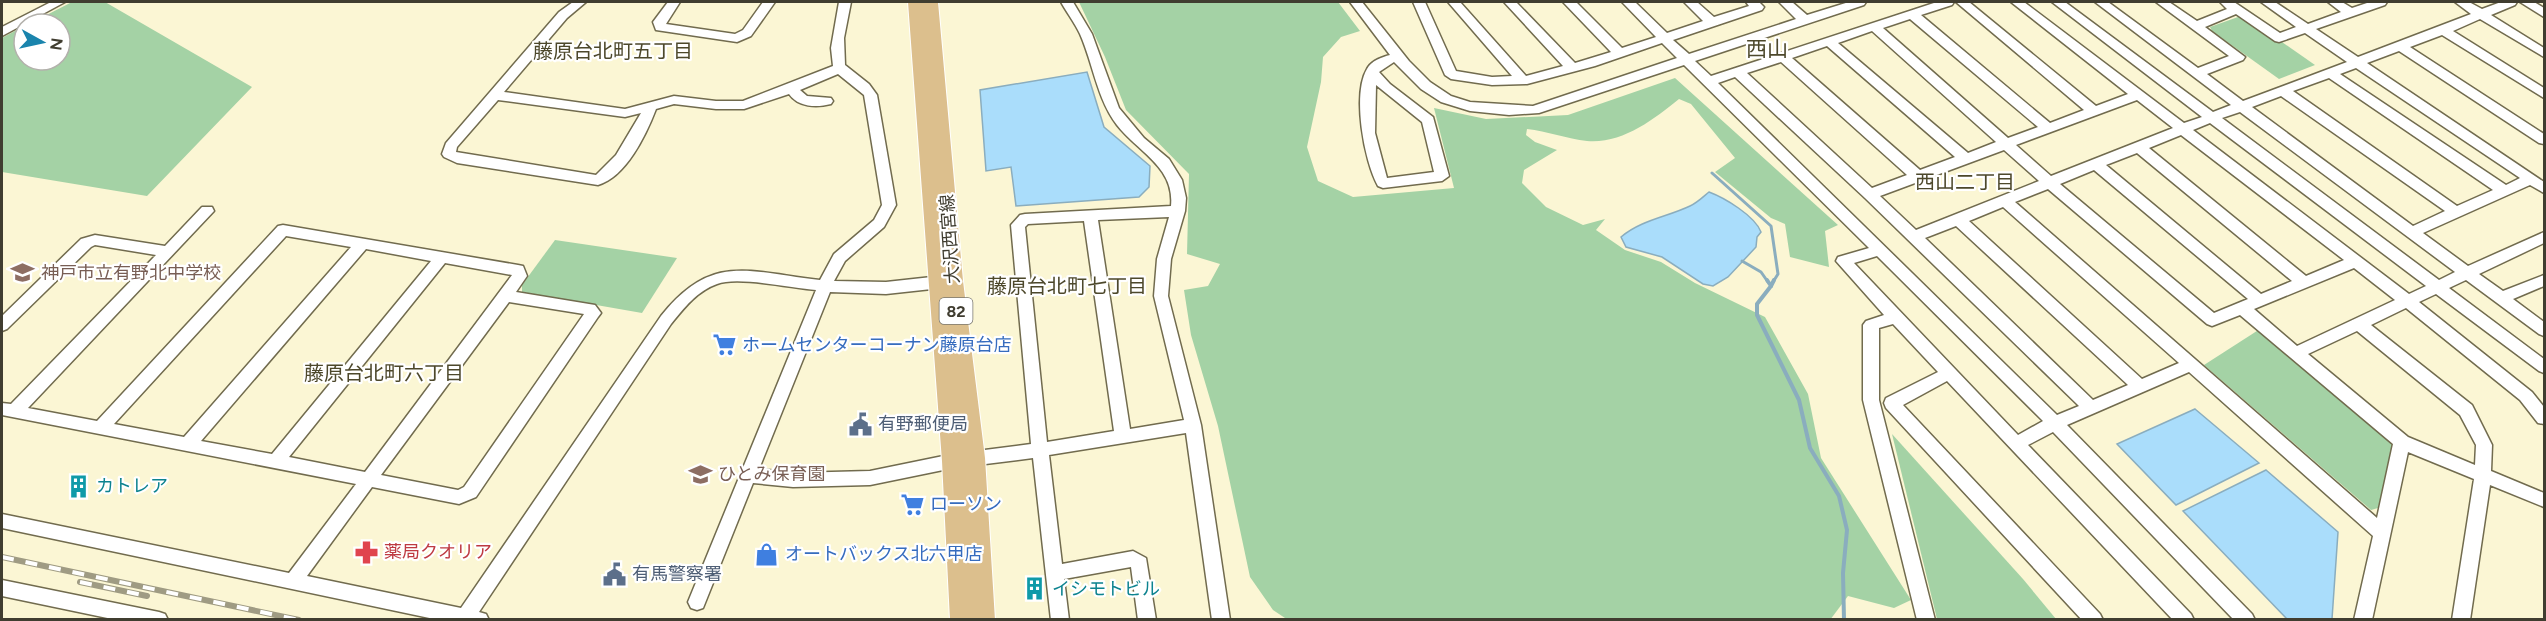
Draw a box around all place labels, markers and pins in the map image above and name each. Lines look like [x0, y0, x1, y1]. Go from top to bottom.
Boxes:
school or university icon: 神戸市立有野北中学校 [10, 260, 36, 286]
place label: 神戸市立有野北中学校 [41, 262, 221, 284]
supermarket icon: ホームセンターコーナン藤原台店 [711, 332, 737, 358]
place label: ホームセンターコーナン藤原台店 [742, 334, 1011, 356]
public building icon: 有野郵便局 [847, 411, 873, 437]
place label: 有野郵便局 [878, 413, 968, 435]
school or university icon: ひとみ保育園 [687, 461, 713, 487]
place label: ひとみ保育園 [718, 463, 825, 485]
building icon: カトレア [65, 473, 91, 499]
place label: カトレア [96, 475, 168, 497]
supermarket icon: ローソン [899, 491, 925, 517]
place label: ローソン [930, 493, 1002, 515]
pharmacy icon: 薬局クオリア [353, 539, 379, 565]
place label: 薬局クオリア [384, 541, 492, 563]
shop icon: オートバックス北六甲店 [754, 541, 780, 567]
place label: オートバックス北六甲店 [785, 543, 982, 565]
public building icon: 有馬警察署 [601, 561, 627, 587]
place label: 有馬警察署 [632, 563, 722, 585]
building icon: イシモトビル [1021, 576, 1047, 602]
place label: イシモトビル [1052, 578, 1160, 600]

